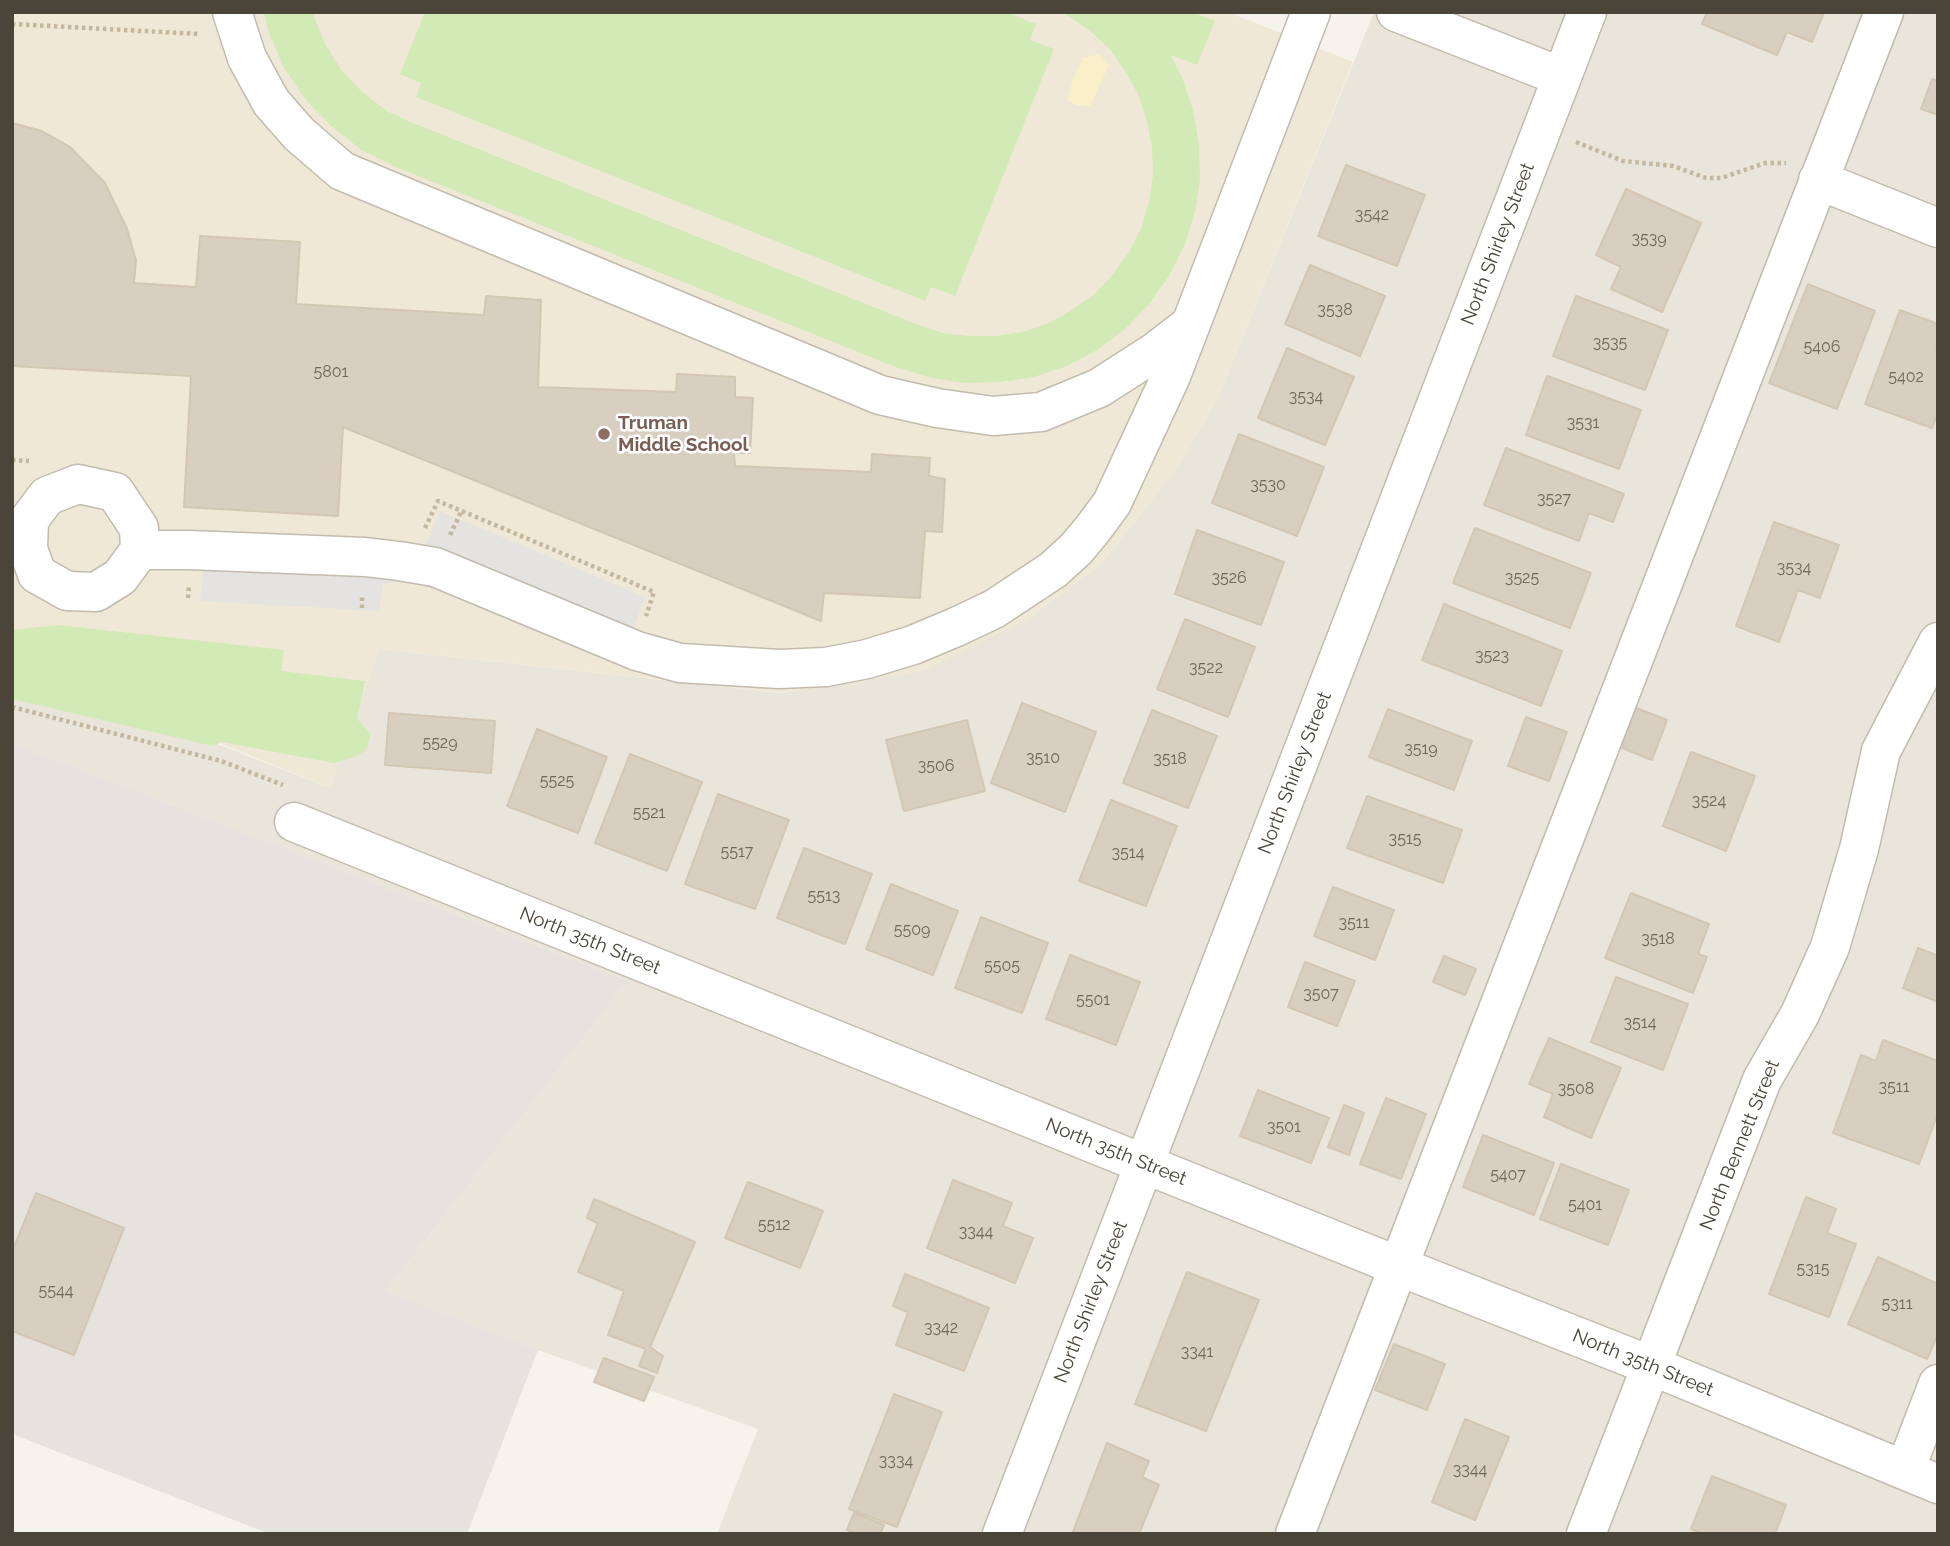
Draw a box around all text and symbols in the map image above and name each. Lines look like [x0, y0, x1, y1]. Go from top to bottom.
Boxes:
street label: North Shirley Street [1457, 160, 1539, 328]
house number: 3542 [1355, 205, 1389, 225]
house number: 3539 [1631, 229, 1667, 249]
house number: 3538 [1317, 300, 1353, 320]
house number: 3535 [1593, 333, 1627, 353]
house number: 5406 [1804, 337, 1840, 357]
house number: 5801 [314, 362, 348, 382]
house number: 5402 [1888, 367, 1924, 387]
house number: 3534 [1289, 387, 1323, 407]
place label: Truman Middle School [618, 412, 749, 456]
house number: 3531 [1567, 413, 1599, 433]
marker: Truman Middle School [596, 426, 612, 442]
house number: 3530 [1250, 475, 1286, 495]
house number: 3527 [1537, 489, 1571, 509]
house number: 3534 [1777, 558, 1811, 578]
house number: 3526 [1211, 568, 1247, 588]
house number: 3525 [1505, 568, 1539, 588]
house number: 3523 [1475, 646, 1509, 666]
house number: 3522 [1189, 658, 1223, 678]
street label: North Shirley Street [1254, 689, 1336, 857]
house number: 5529 [422, 733, 458, 753]
house number: 3519 [1404, 739, 1438, 759]
house number: 3510 [1026, 748, 1060, 768]
house number: 3518 [1153, 749, 1187, 769]
house number: 3506 [918, 756, 954, 776]
house number: 5525 [540, 771, 574, 791]
house number: 3524 [1692, 791, 1726, 811]
house number: 5521 [633, 803, 665, 823]
house number: 3515 [1389, 829, 1421, 849]
house number: 5517 [721, 842, 753, 862]
house number: 3514 [1112, 843, 1144, 863]
house number: 5513 [808, 886, 840, 906]
street label: North 35th Street [516, 902, 664, 980]
house number: 3511 [1339, 913, 1369, 933]
house number: 5509 [894, 920, 930, 940]
house number: 3518 [1641, 929, 1675, 949]
house number: 5505 [984, 956, 1020, 976]
house number: 3507 [1303, 984, 1339, 1004]
house number: 5501 [1076, 990, 1110, 1010]
house number: 3514 [1624, 1013, 1656, 1033]
street label: North Bennett Street [1695, 1056, 1785, 1234]
house number: 3511 [1879, 1077, 1909, 1097]
house number: 3508 [1558, 1079, 1594, 1099]
street label: North 35th Street [1042, 1113, 1190, 1191]
house number: 3501 [1267, 1117, 1301, 1137]
house number: 5407 [1490, 1165, 1526, 1185]
house number: 5401 [1568, 1195, 1602, 1215]
house number: 5512 [758, 1215, 790, 1235]
street label: North Shirley Street [1050, 1218, 1132, 1386]
house number: 3344 [959, 1222, 993, 1242]
house number: 5315 [1797, 1259, 1829, 1279]
house number: 5544 [39, 1281, 73, 1301]
house number: 5311 [1882, 1294, 1912, 1314]
house number: 3342 [924, 1318, 958, 1338]
street label: North 35th Street [1569, 1324, 1717, 1402]
house number: 3341 [1181, 1342, 1213, 1362]
house number: 3334 [879, 1451, 913, 1471]
house number: 3344 [1453, 1460, 1487, 1480]

